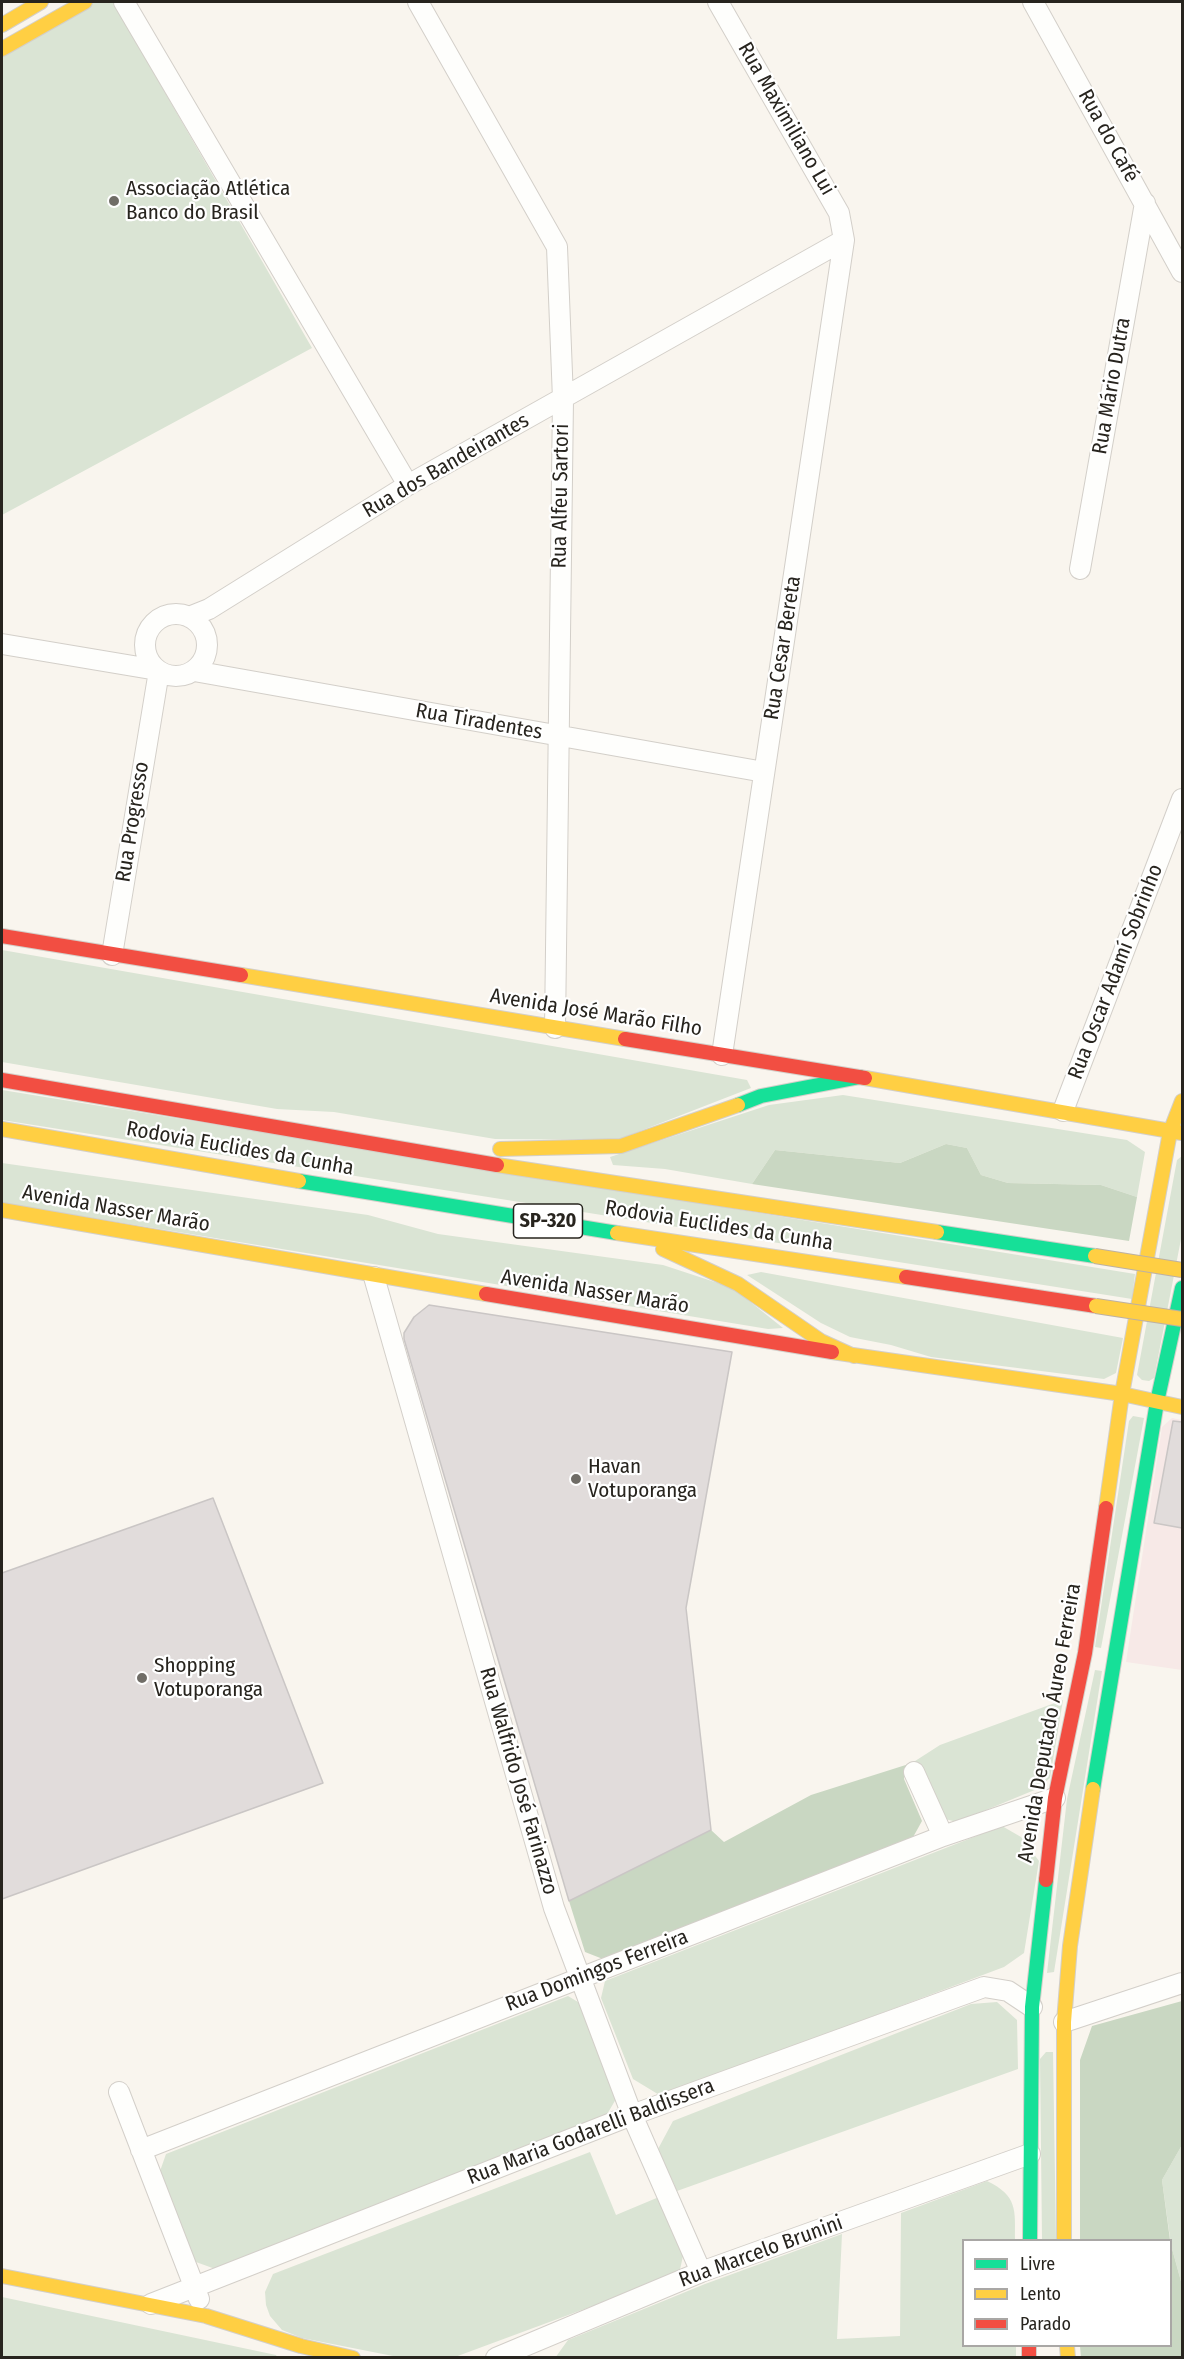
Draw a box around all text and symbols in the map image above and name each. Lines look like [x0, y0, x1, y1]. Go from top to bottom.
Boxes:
street label: Rua Maximiliano Lui [732, 38, 840, 200]
street label: Rua do Café [1072, 85, 1144, 187]
place label: Associação Atlética Banco do Brasil [126, 176, 290, 226]
marker: Associação Atlética Banco do Brasil [107, 194, 121, 208]
street label: Rua Mário Dutra [1088, 316, 1136, 456]
street label: Rua dos Bandeirantes [358, 408, 534, 524]
street label: Rua Alfeu Sartori [547, 423, 575, 569]
street label: Rua Cesar Bereta [759, 574, 807, 722]
street label: Rua Tiradentes [414, 698, 544, 746]
street label: Rua Progresso [111, 760, 155, 884]
street label: Rua Oscar Adamí Sobrinho [1063, 861, 1169, 1083]
street label: Avenida José Marão Filho [488, 984, 704, 1042]
street label: Rodovia Euclides da Cunha [124, 1117, 356, 1181]
street label: Avenida Nasser Marão [20, 1180, 212, 1238]
street label: Rodovia Euclides da Cunha [603, 1196, 835, 1256]
road number: SP-320 [514, 1204, 582, 1238]
street label: Avenida Nasser Marão [499, 1265, 691, 1319]
place label: Havan Votuporanga [588, 1454, 697, 1504]
marker: Havan Votuporanga [569, 1472, 583, 1486]
street label: Avenida Deputado Áureo Ferreira [1013, 1581, 1087, 1865]
place label: Shopping Votuporanga [154, 1653, 263, 1703]
street label: Rua Walfrido José Farinazzo [473, 1664, 563, 1898]
marker: Shopping Votuporanga [135, 1671, 149, 1685]
street label: Rua Domingos Ferreira [502, 1925, 692, 2017]
street label: Rua Maria Godarelli Baldissera [464, 2073, 718, 2191]
street label: Rua Marcelo Brunini [676, 2211, 846, 2293]
legend [962, 2239, 1172, 2347]
text: Livre [1020, 2253, 1055, 2275]
text: Lento [1020, 2283, 1061, 2305]
text: Parado [1020, 2313, 1071, 2335]

